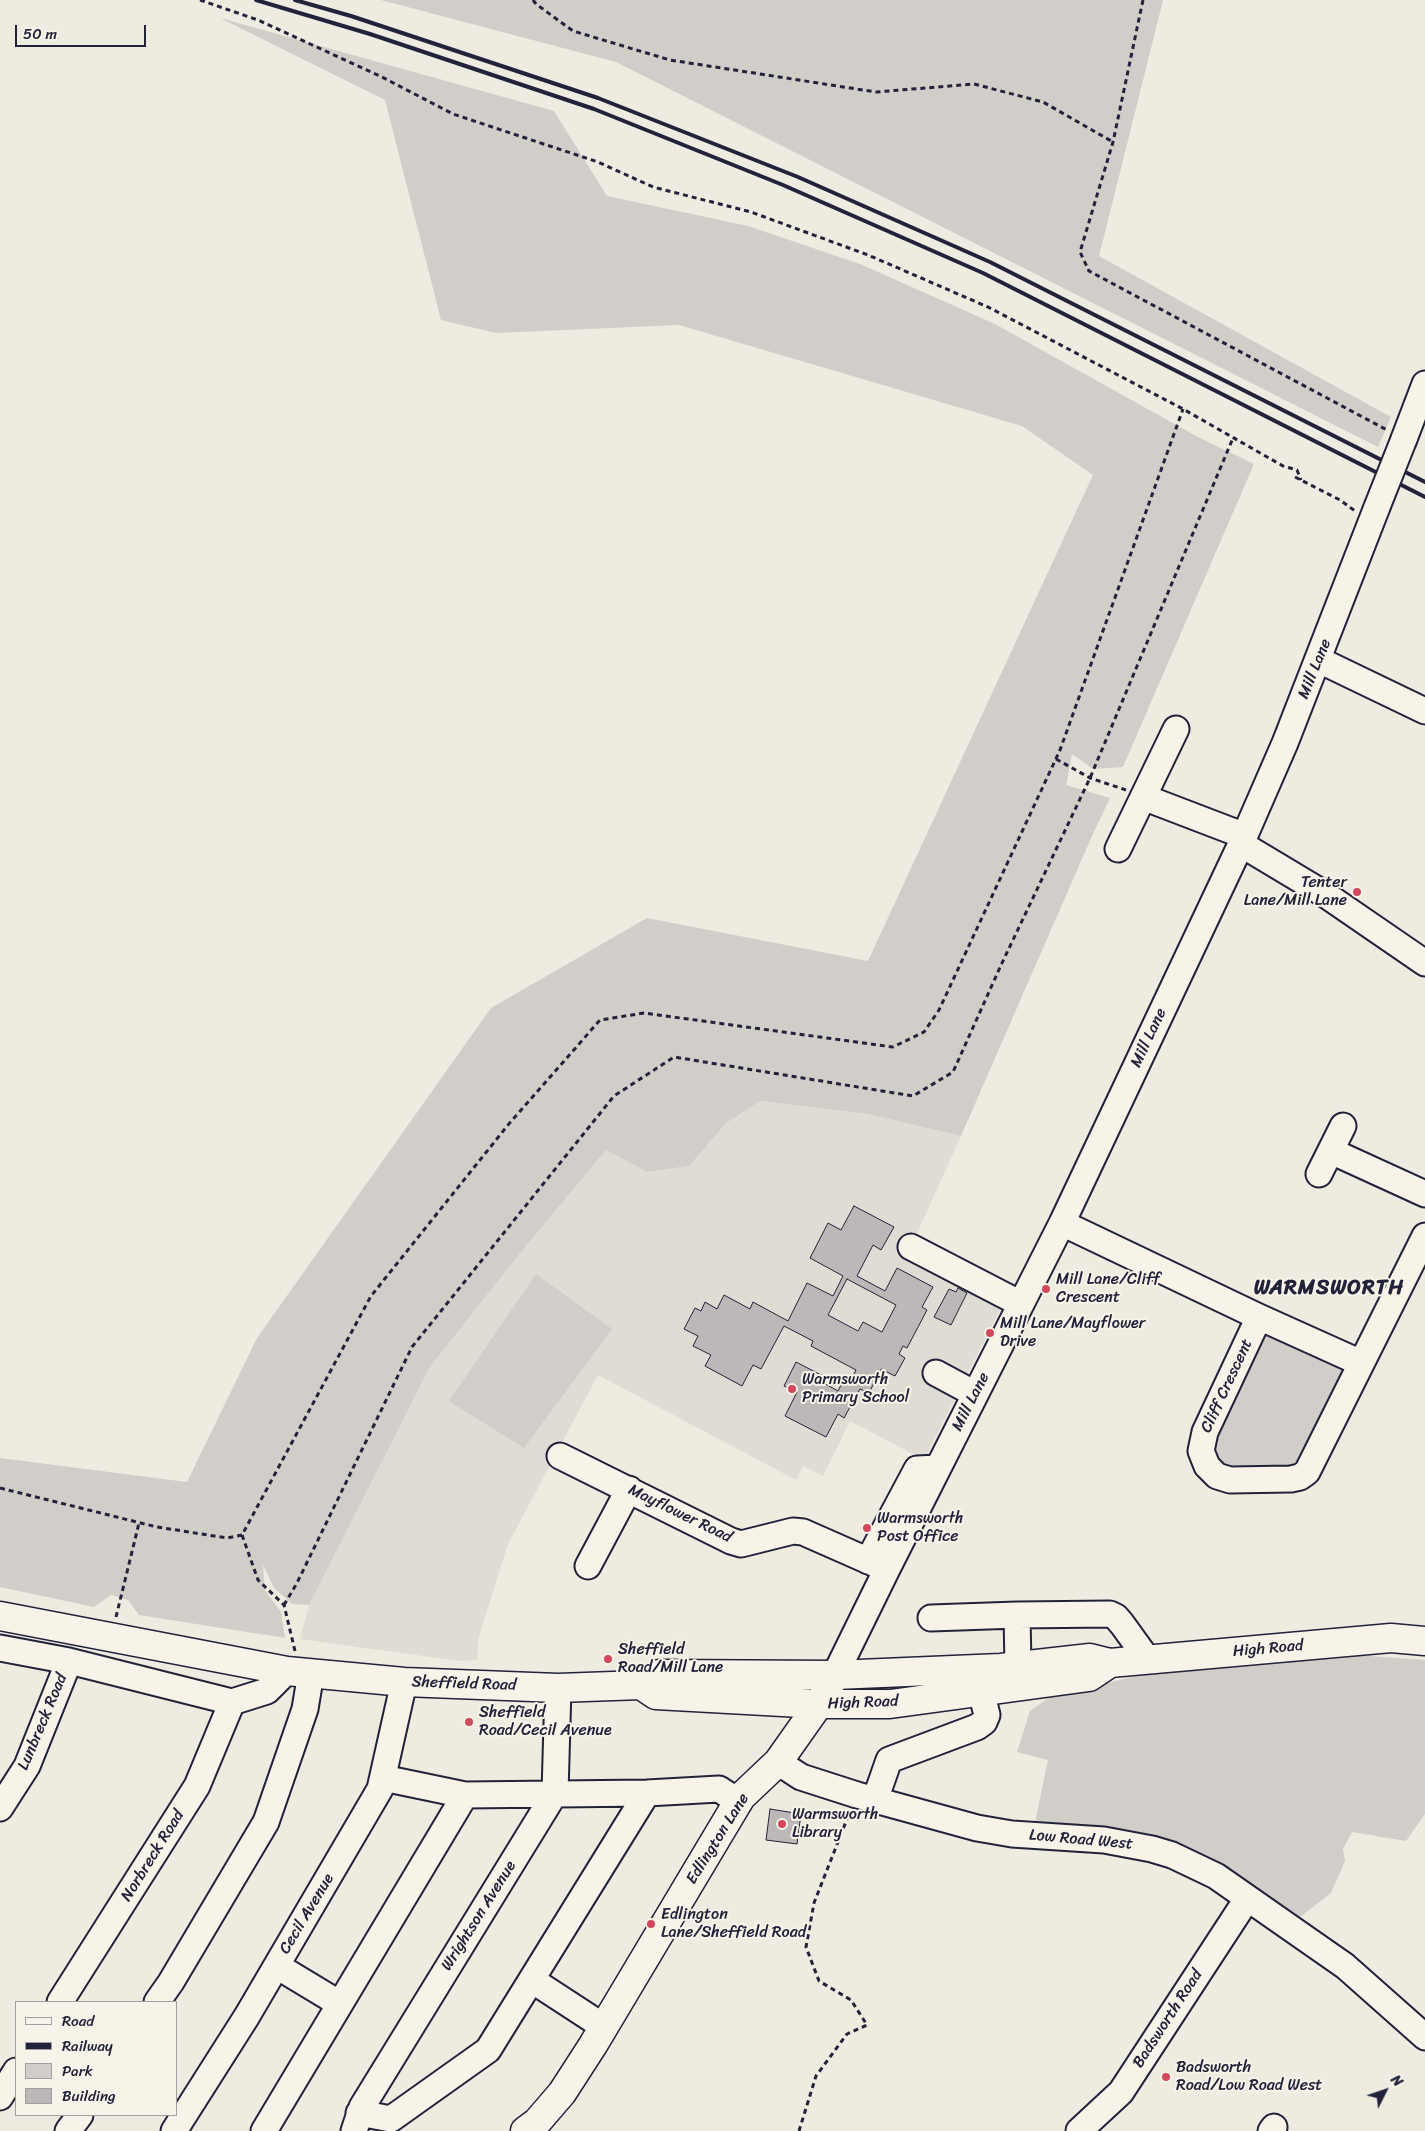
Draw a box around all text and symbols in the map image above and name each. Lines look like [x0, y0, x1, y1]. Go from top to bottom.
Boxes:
scale bar [18, 15, 149, 47]
text: 50 m [23, 21, 57, 47]
street label: Mill Lane [1294, 636, 1336, 702]
place label: Tenter Lane/Mill Lane [1244, 873, 1347, 911]
marker: Tenter Lane/Mill Lane [1351, 886, 1363, 898]
street label: Mill Lane [1127, 1005, 1171, 1071]
place label: Mill Lane/Cliff Crescent [1056, 1270, 1160, 1308]
district label: WARMSWORTH [1253, 1276, 1405, 1302]
marker: Mill Lane/Cliff Crescent [1040, 1283, 1052, 1295]
place label: Mill Lane/Mayflower Drive [1000, 1314, 1145, 1352]
marker: Mill Lane/Mayflower Drive [984, 1327, 996, 1339]
street label: Cliff Crescent [1197, 1336, 1257, 1436]
place label: Warmsworth Primary School [802, 1370, 909, 1408]
street label: Mill Lane [948, 1370, 994, 1434]
marker: Warmsworth Primary School [786, 1383, 798, 1395]
street label: Mayflower Road [625, 1481, 735, 1547]
place label: Warmsworth Post Office [877, 1509, 963, 1547]
marker: Warmsworth Post Office [861, 1522, 873, 1534]
street label: High Road [1232, 1636, 1304, 1662]
place label: Sheffield Road/Mill Lane [618, 1640, 723, 1678]
marker: Sheffield Road/Mill Lane [602, 1653, 614, 1665]
street label: Lunbreck Road [14, 1671, 72, 1773]
street label: Sheffield Road [411, 1673, 517, 1695]
street label: High Road [827, 1692, 899, 1714]
place label: Sheffield Road/Cecil Avenue [479, 1703, 612, 1741]
marker: Sheffield Road/Cecil Avenue [463, 1716, 475, 1728]
street label: Edlington Lane [682, 1790, 754, 1888]
place label: Warmsworth Library [792, 1805, 878, 1843]
street label: Norbreck Road [117, 1807, 189, 1905]
marker: Warmsworth Library [776, 1818, 788, 1830]
street label: Low Road West [1028, 1826, 1134, 1854]
street label: Wrightson Avenue [437, 1857, 521, 1975]
street label: Cecil Avenue [275, 1870, 339, 1958]
place label: Edlington Lane/Sheffield Road [661, 1905, 806, 1943]
marker: Edlington Lane/Sheffield Road [645, 1918, 657, 1930]
street label: Badsworth Road [1129, 1966, 1207, 2072]
legend [15, 2001, 178, 2116]
text: Road [62, 2008, 94, 2034]
text: Railway [62, 2033, 113, 2059]
text: Park [62, 2058, 93, 2084]
place label: Badsworth Road/Low Road West [1176, 2058, 1322, 2096]
north arrow [1360, 2066, 1410, 2116]
text: N [1384, 2069, 1409, 2093]
marker: Badsworth Road/Low Road West [1160, 2071, 1172, 2083]
text: Building [62, 2083, 116, 2109]

